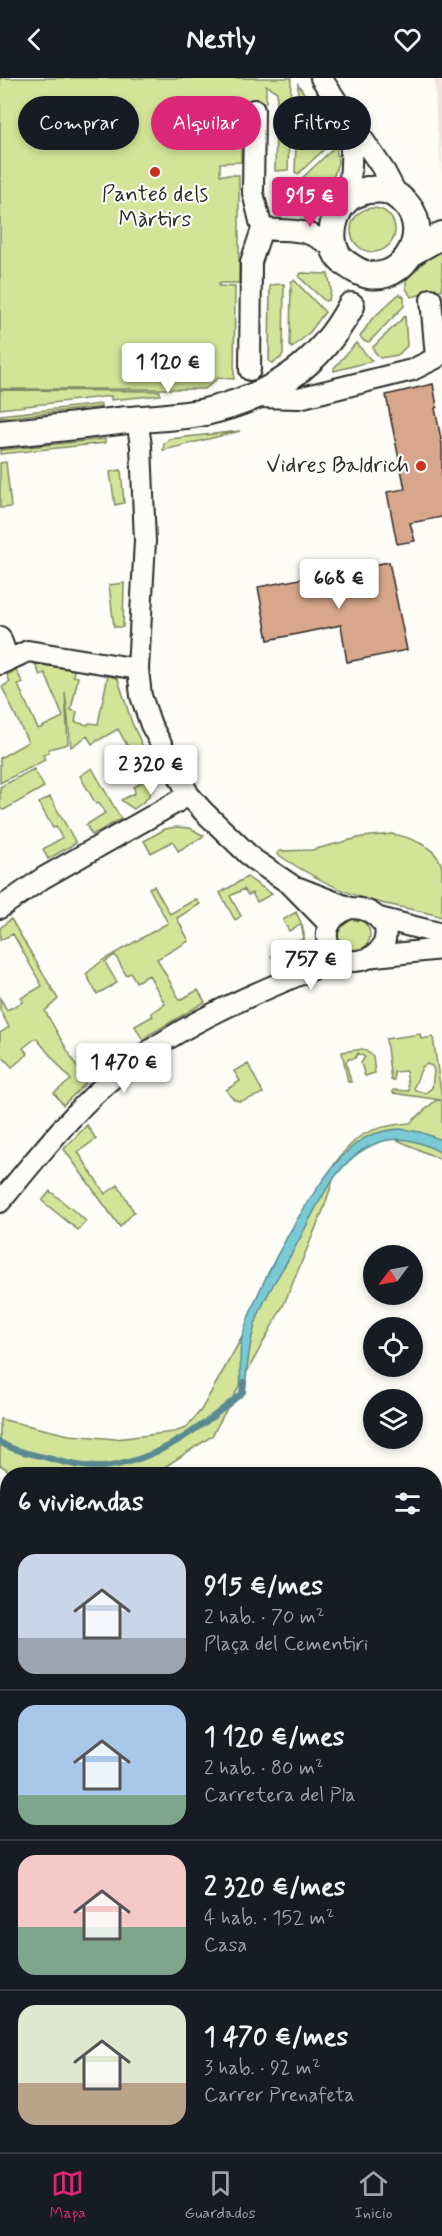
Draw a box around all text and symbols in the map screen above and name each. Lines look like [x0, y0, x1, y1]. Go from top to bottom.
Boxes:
text: Nestly [186, 22, 256, 57]
icon: back [18, 23, 51, 56]
icon: heart [391, 23, 424, 56]
chip: Comprar [18, 96, 139, 150]
chip: Alquilar [151, 96, 261, 150]
chip: Filtros [273, 96, 371, 150]
marker: Panteó dels Màrtirs [148, 165, 162, 179]
pin: 915 € [268, 177, 352, 228]
place label: Panteó dels Màrtirs [102, 181, 209, 234]
text: 915 € [286, 183, 334, 210]
pin: 1 120 € [113, 343, 223, 394]
text: 1 120 € [136, 349, 200, 376]
place label: Vidres Baldrich [266, 452, 409, 480]
marker: Vidres Baldrich [414, 459, 428, 473]
pin: 668 € [297, 559, 381, 610]
text: 668 € [314, 565, 364, 592]
pin: 2 320 € [96, 745, 206, 796]
text: 2 320 € [118, 751, 184, 778]
pin: 757 € [269, 940, 353, 991]
text: 757 € [285, 946, 337, 973]
pin: 1 470 € [69, 1043, 179, 1094]
text: 1 470 € [90, 1049, 158, 1076]
north arrow [363, 1245, 423, 1305]
map controls [363, 1245, 423, 1449]
button: locate [363, 1317, 423, 1377]
button: layers [363, 1389, 423, 1449]
text: 6 viviendas [18, 1486, 144, 1520]
icon: filters [391, 1487, 424, 1520]
text: 915 €/mes [204, 1570, 323, 1604]
icon: home [66, 1578, 138, 1650]
text: 2 hab. · 70 m² [204, 1604, 325, 1631]
text: Plaça del Cementiri [204, 1631, 368, 1658]
text: 1 120 €/mes [204, 1721, 344, 1755]
icon: home [66, 1729, 138, 1801]
text: 2 hab. · 80 m² [204, 1755, 324, 1782]
text: Carretera del Pla [204, 1782, 355, 1809]
text: 2 320 €/mes [204, 1871, 345, 1905]
icon: home [66, 1879, 138, 1951]
text: 4 hab. · 152 m² [204, 1905, 334, 1932]
text: Casa [204, 1932, 247, 1959]
text: 1 470 €/mes [204, 2021, 348, 2055]
icon: home [66, 2029, 138, 2101]
text: 3 hab. · 92 m² [204, 2055, 321, 2082]
text: Carrer Prenafeta [204, 2082, 355, 2109]
tab: Mapa [49, 2167, 86, 2224]
tab: Guardados [185, 2167, 256, 2224]
tab: Inicio [354, 2167, 393, 2224]

